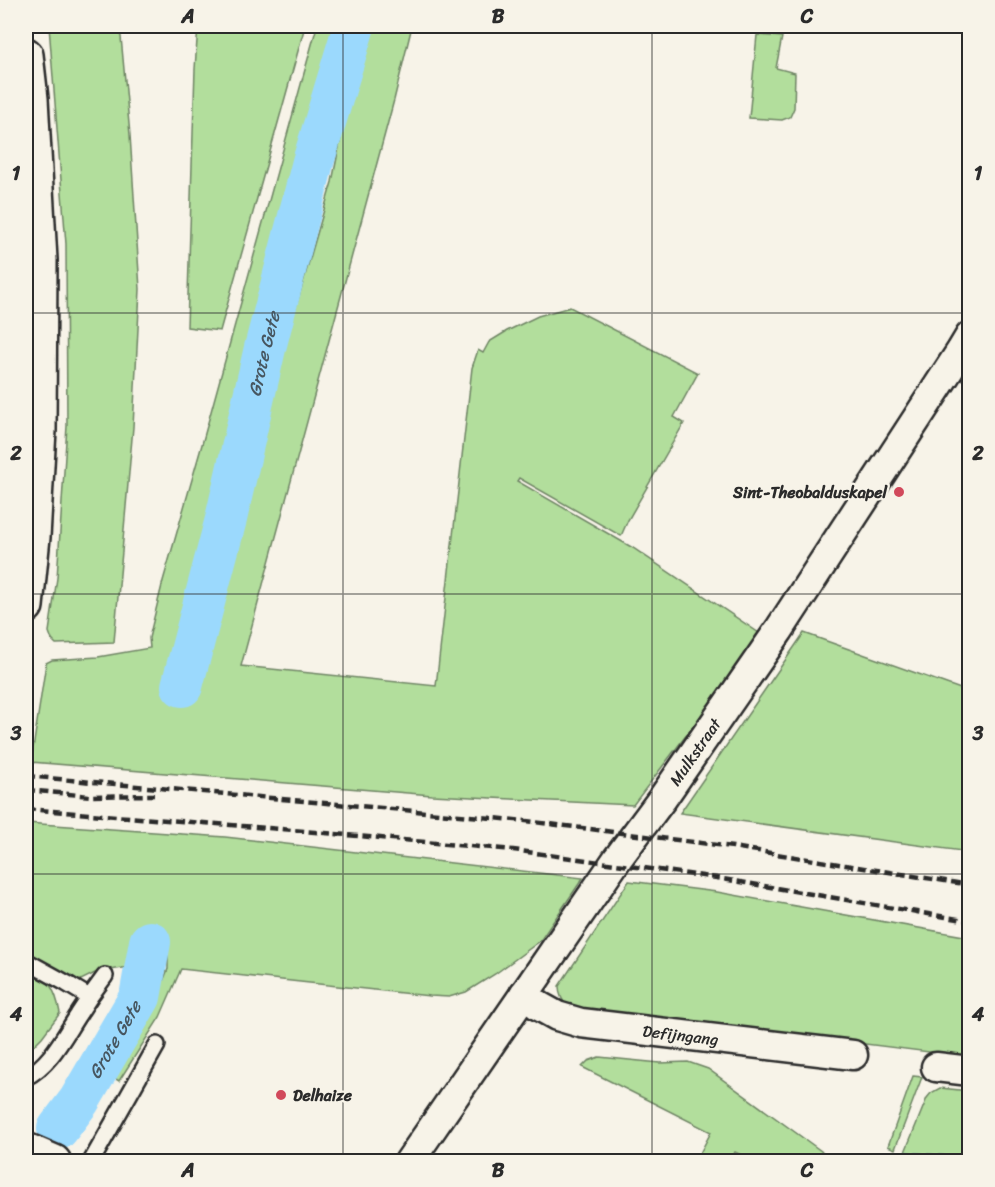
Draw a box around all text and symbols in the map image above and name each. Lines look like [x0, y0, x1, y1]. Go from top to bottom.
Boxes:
text: A [180, 0, 195, 34]
text: B [492, 0, 505, 34]
text: C [800, 0, 814, 34]
text: 1 [12, 156, 21, 191]
text: 1 [974, 156, 983, 191]
water label: Grote Gete [238, 307, 290, 399]
text: 2 [9, 436, 22, 471]
text: 2 [971, 436, 984, 471]
place label: Sint-Theobalduskapel [732, 478, 888, 507]
marker: Sint-Theobalduskapel [892, 485, 906, 499]
street label: Mulkstraat [661, 711, 729, 792]
text: 3 [10, 716, 22, 751]
text: 3 [972, 716, 984, 751]
water label: Grote Gete [79, 993, 151, 1085]
text: 4 [9, 997, 23, 1032]
text: 4 [971, 997, 985, 1032]
street label: Defijngang [641, 1016, 720, 1054]
place label: Delhaize [293, 1081, 353, 1110]
marker: Delhaize [274, 1088, 288, 1102]
text: A [180, 1153, 195, 1187]
text: B [492, 1153, 505, 1187]
text: C [800, 1153, 814, 1187]

